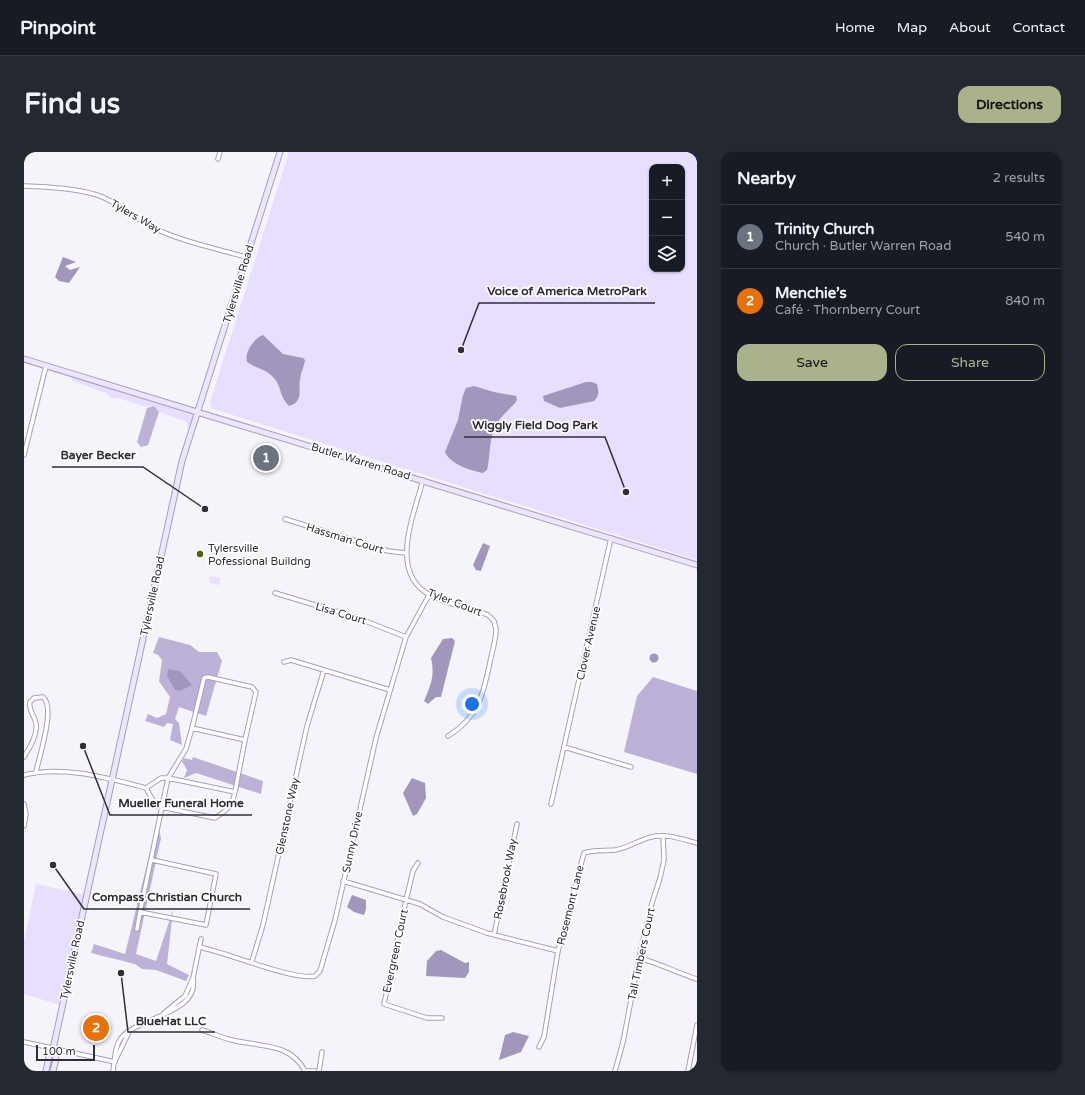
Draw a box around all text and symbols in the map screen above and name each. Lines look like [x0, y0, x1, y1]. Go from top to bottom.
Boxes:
text: Pinpoint [20, 17, 96, 39]
text: Home [835, 19, 875, 36]
text: Map [897, 19, 927, 36]
text: About [949, 19, 991, 36]
text: Contact [1013, 19, 1065, 36]
button: Directions [958, 86, 1061, 123]
text: Find us [24, 87, 120, 121]
map controls [649, 164, 685, 272]
button: + [649, 164, 685, 200]
text: Nearby [737, 168, 796, 189]
text: 2 results [993, 170, 1045, 186]
street label: Tylers Way [108, 197, 163, 236]
button: − [649, 200, 685, 236]
text: Trinity Church [775, 220, 874, 238]
text: 1 [746, 229, 754, 245]
text: 540 m [1005, 229, 1045, 245]
button: layers [649, 236, 685, 272]
text: Church · Butler Warren Road [775, 238, 951, 254]
street label: Tylersville Road [220, 243, 257, 325]
callout: Voice of America MetroPark [479, 279, 655, 303]
text: Voice of America MetroPark [487, 284, 647, 298]
text: Menchie’s [775, 284, 847, 302]
text: 2 [746, 293, 754, 309]
text: 840 m [1005, 293, 1045, 309]
text: Café · Thornberry Court [775, 302, 920, 318]
button: Save [737, 344, 887, 381]
button: Share [895, 344, 1045, 381]
callout: Wiggly Field Dog Park [464, 413, 605, 437]
text: Wiggly Field Dog Park [472, 418, 598, 433]
street label: Butler Warren Road [310, 440, 412, 483]
callout: Bayer Becker [52, 443, 143, 467]
pin: 1 [253, 443, 279, 473]
text: Bayer Becker [60, 448, 136, 463]
street label: Hassman Court [305, 521, 385, 556]
place label: Tylersville Pofessional Buildng [208, 542, 311, 568]
marker: Tylersville Pofessional Buildng [195, 549, 205, 559]
street label: Tylersville Road [138, 555, 167, 637]
street label: Tyler Court [426, 586, 484, 619]
street label: Lisa Court [314, 600, 368, 627]
street label: Clover Avenue [574, 605, 603, 681]
your location [462, 694, 482, 714]
street label: Glenstone Way [273, 776, 302, 856]
callout: Mueller Funeral Home [110, 791, 252, 815]
text: Mueller Funeral Home [118, 796, 244, 810]
street label: Sunny Drive [340, 810, 365, 874]
street label: Rosebrook Way [491, 838, 520, 921]
street label: Rosemont Lane [554, 864, 587, 946]
callout: Compass Christian Church [84, 885, 250, 909]
text: Compass Christian Church [92, 890, 242, 905]
street label: Tall Timbers Court [625, 907, 658, 1002]
street label: Evergreen Court [380, 908, 411, 994]
street label: Tylersville Road [58, 919, 87, 1001]
callout: BlueHat LLC [128, 1008, 215, 1032]
pin: 2 [83, 1013, 109, 1043]
text: BlueHat LLC [136, 1014, 207, 1028]
scale bar [36, 1043, 95, 1062]
text: 100 m [42, 1045, 76, 1058]

